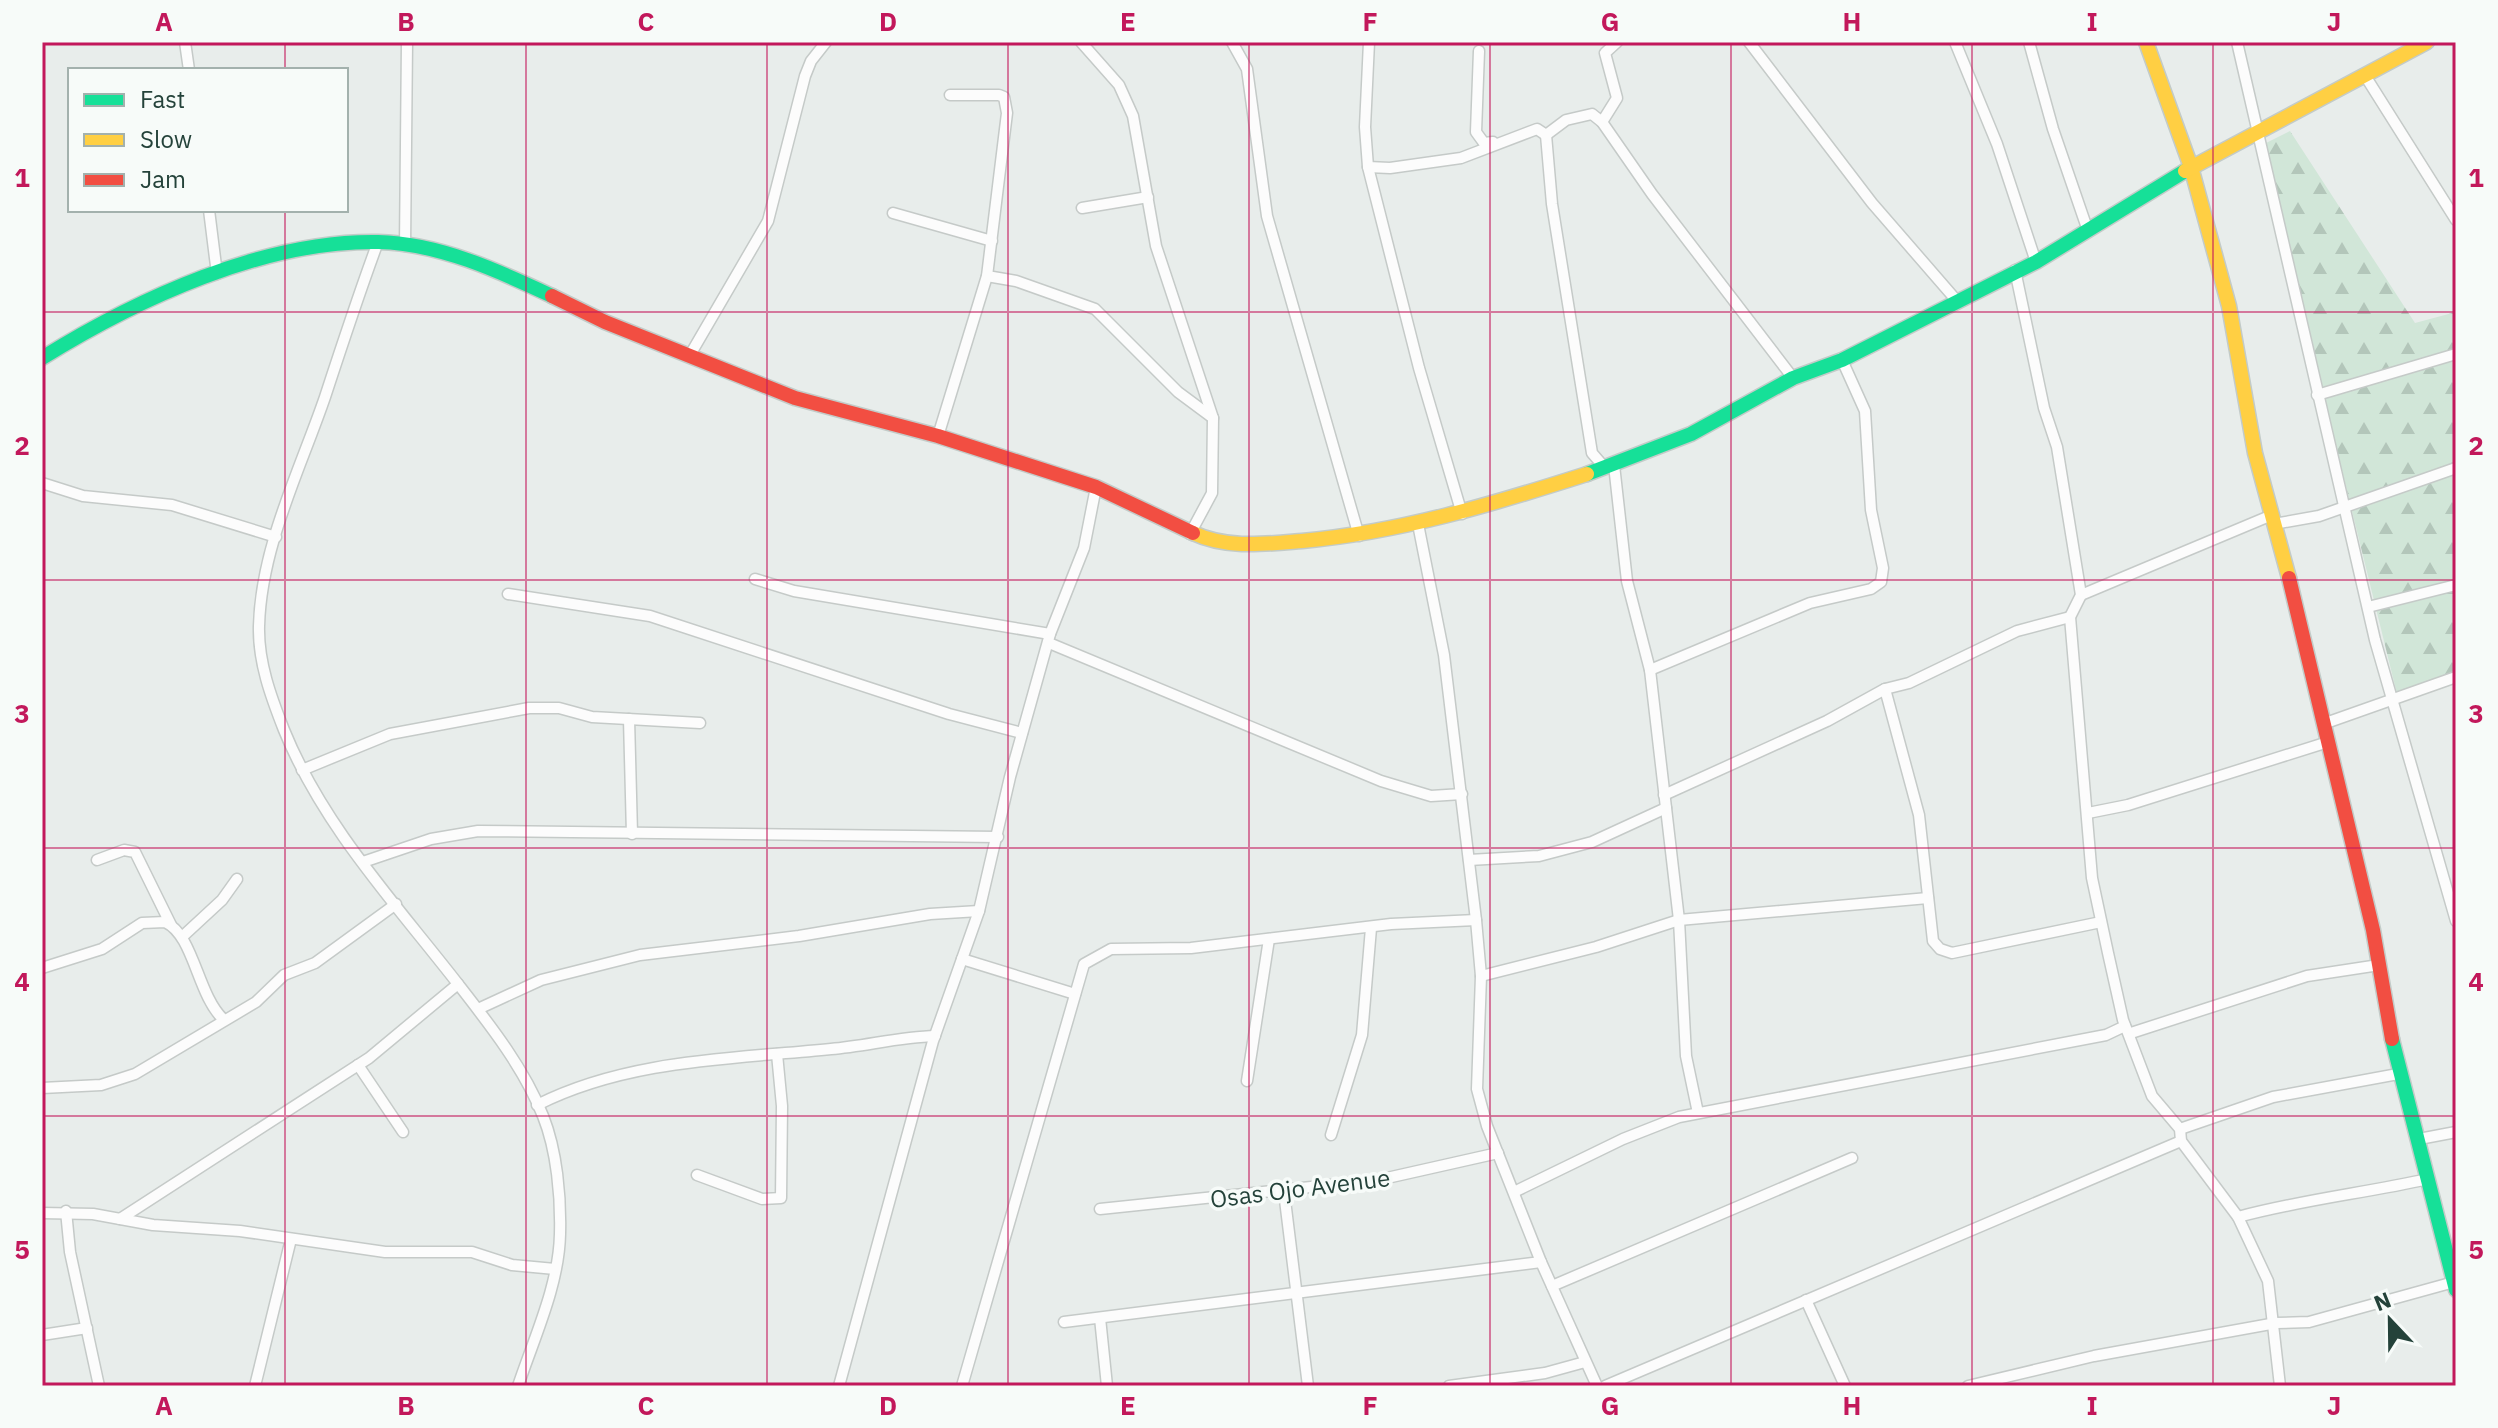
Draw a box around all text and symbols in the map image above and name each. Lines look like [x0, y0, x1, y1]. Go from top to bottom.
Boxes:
text: A [155, 4, 173, 38]
text: B [397, 4, 415, 38]
text: C [638, 4, 655, 38]
text: D [879, 4, 897, 38]
text: E [1120, 4, 1136, 38]
text: F [1362, 4, 1378, 38]
text: G [1601, 4, 1619, 38]
text: H [1843, 4, 1861, 38]
text: I [2086, 4, 2098, 38]
text: J [2327, 4, 2341, 38]
legend [68, 68, 348, 212]
text: Fast [140, 83, 185, 115]
text: Slow [140, 123, 192, 155]
text: 1 [14, 160, 30, 194]
text: 1 [2468, 160, 2484, 194]
text: Jam [140, 163, 186, 195]
text: 2 [14, 428, 30, 462]
text: 2 [2468, 428, 2484, 462]
text: 3 [14, 696, 30, 730]
text: 3 [2468, 696, 2484, 730]
text: 4 [14, 964, 30, 998]
text: 4 [2468, 964, 2484, 998]
street label: Osas Ojo Avenue [1208, 1161, 1392, 1215]
text: 5 [14, 1232, 30, 1266]
text: 5 [2468, 1232, 2484, 1266]
north arrow [2350, 1280, 2430, 1360]
text: N [2370, 1285, 2395, 1317]
text: A [155, 1388, 173, 1422]
text: B [397, 1388, 415, 1422]
text: C [638, 1388, 655, 1422]
text: D [879, 1388, 897, 1422]
text: E [1120, 1388, 1136, 1422]
text: F [1362, 1388, 1378, 1422]
text: G [1601, 1388, 1619, 1422]
text: H [1843, 1388, 1861, 1422]
text: I [2086, 1388, 2098, 1422]
text: J [2327, 1388, 2341, 1422]

